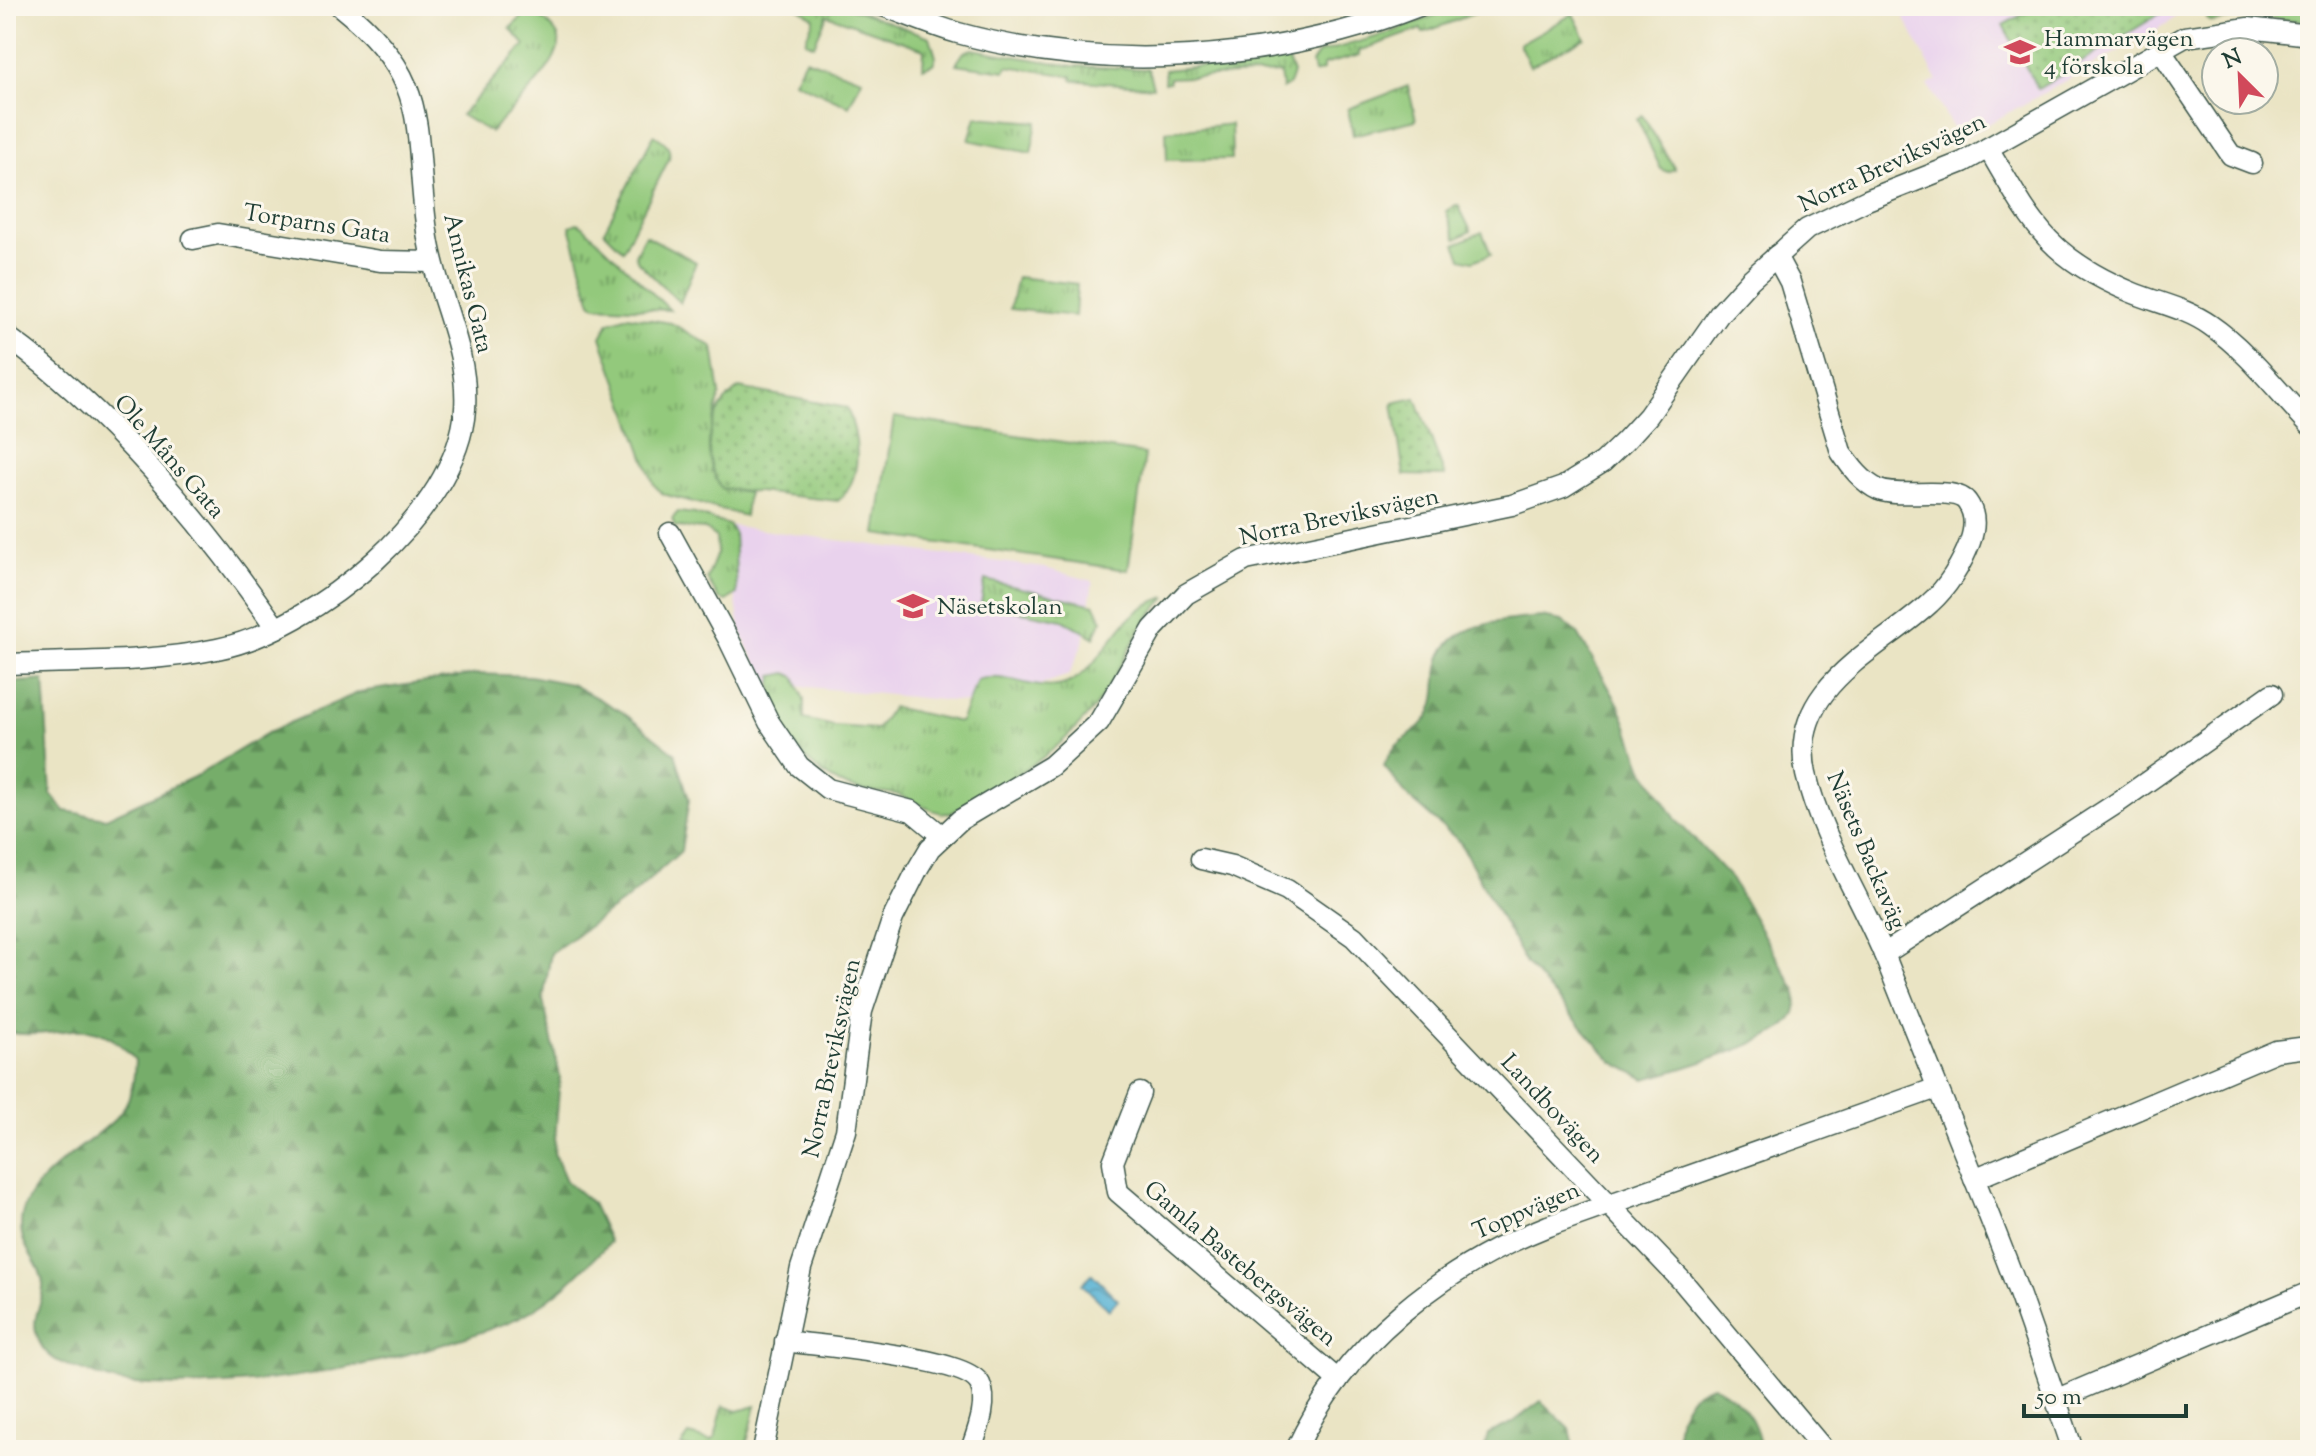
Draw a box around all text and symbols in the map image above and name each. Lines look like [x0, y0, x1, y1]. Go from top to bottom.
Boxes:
place label: Hammarvägen 4 förskola [2044, 23, 2194, 85]
school or university icon: Hammarvägen 4 förskola [2003, 35, 2037, 69]
north arrow [2200, 36, 2280, 116]
text: N [2219, 42, 2248, 79]
street label: Norra Breviksvägen [1794, 105, 1992, 222]
street label: Torparns Gata [241, 197, 393, 253]
street label: Annikas Gata [433, 210, 501, 357]
street label: Ole Måns Gata [105, 388, 232, 527]
street label: Norra Breviksvägen [1237, 480, 1442, 556]
school or university icon: Näsetskolan [896, 589, 930, 623]
place label: Näsetskolan [937, 591, 1063, 625]
street label: Näsets Backaväg [1817, 766, 1914, 935]
street label: Norra Breviksvägen [795, 956, 871, 1161]
street label: Landbovägen [1492, 1047, 1611, 1172]
street label: Gamla Bastebergsvägen [1136, 1173, 1344, 1356]
street label: Toppvägen [1468, 1174, 1586, 1250]
scale bar [2024, 1368, 2186, 1418]
text: 50 m [2034, 1381, 2082, 1415]

